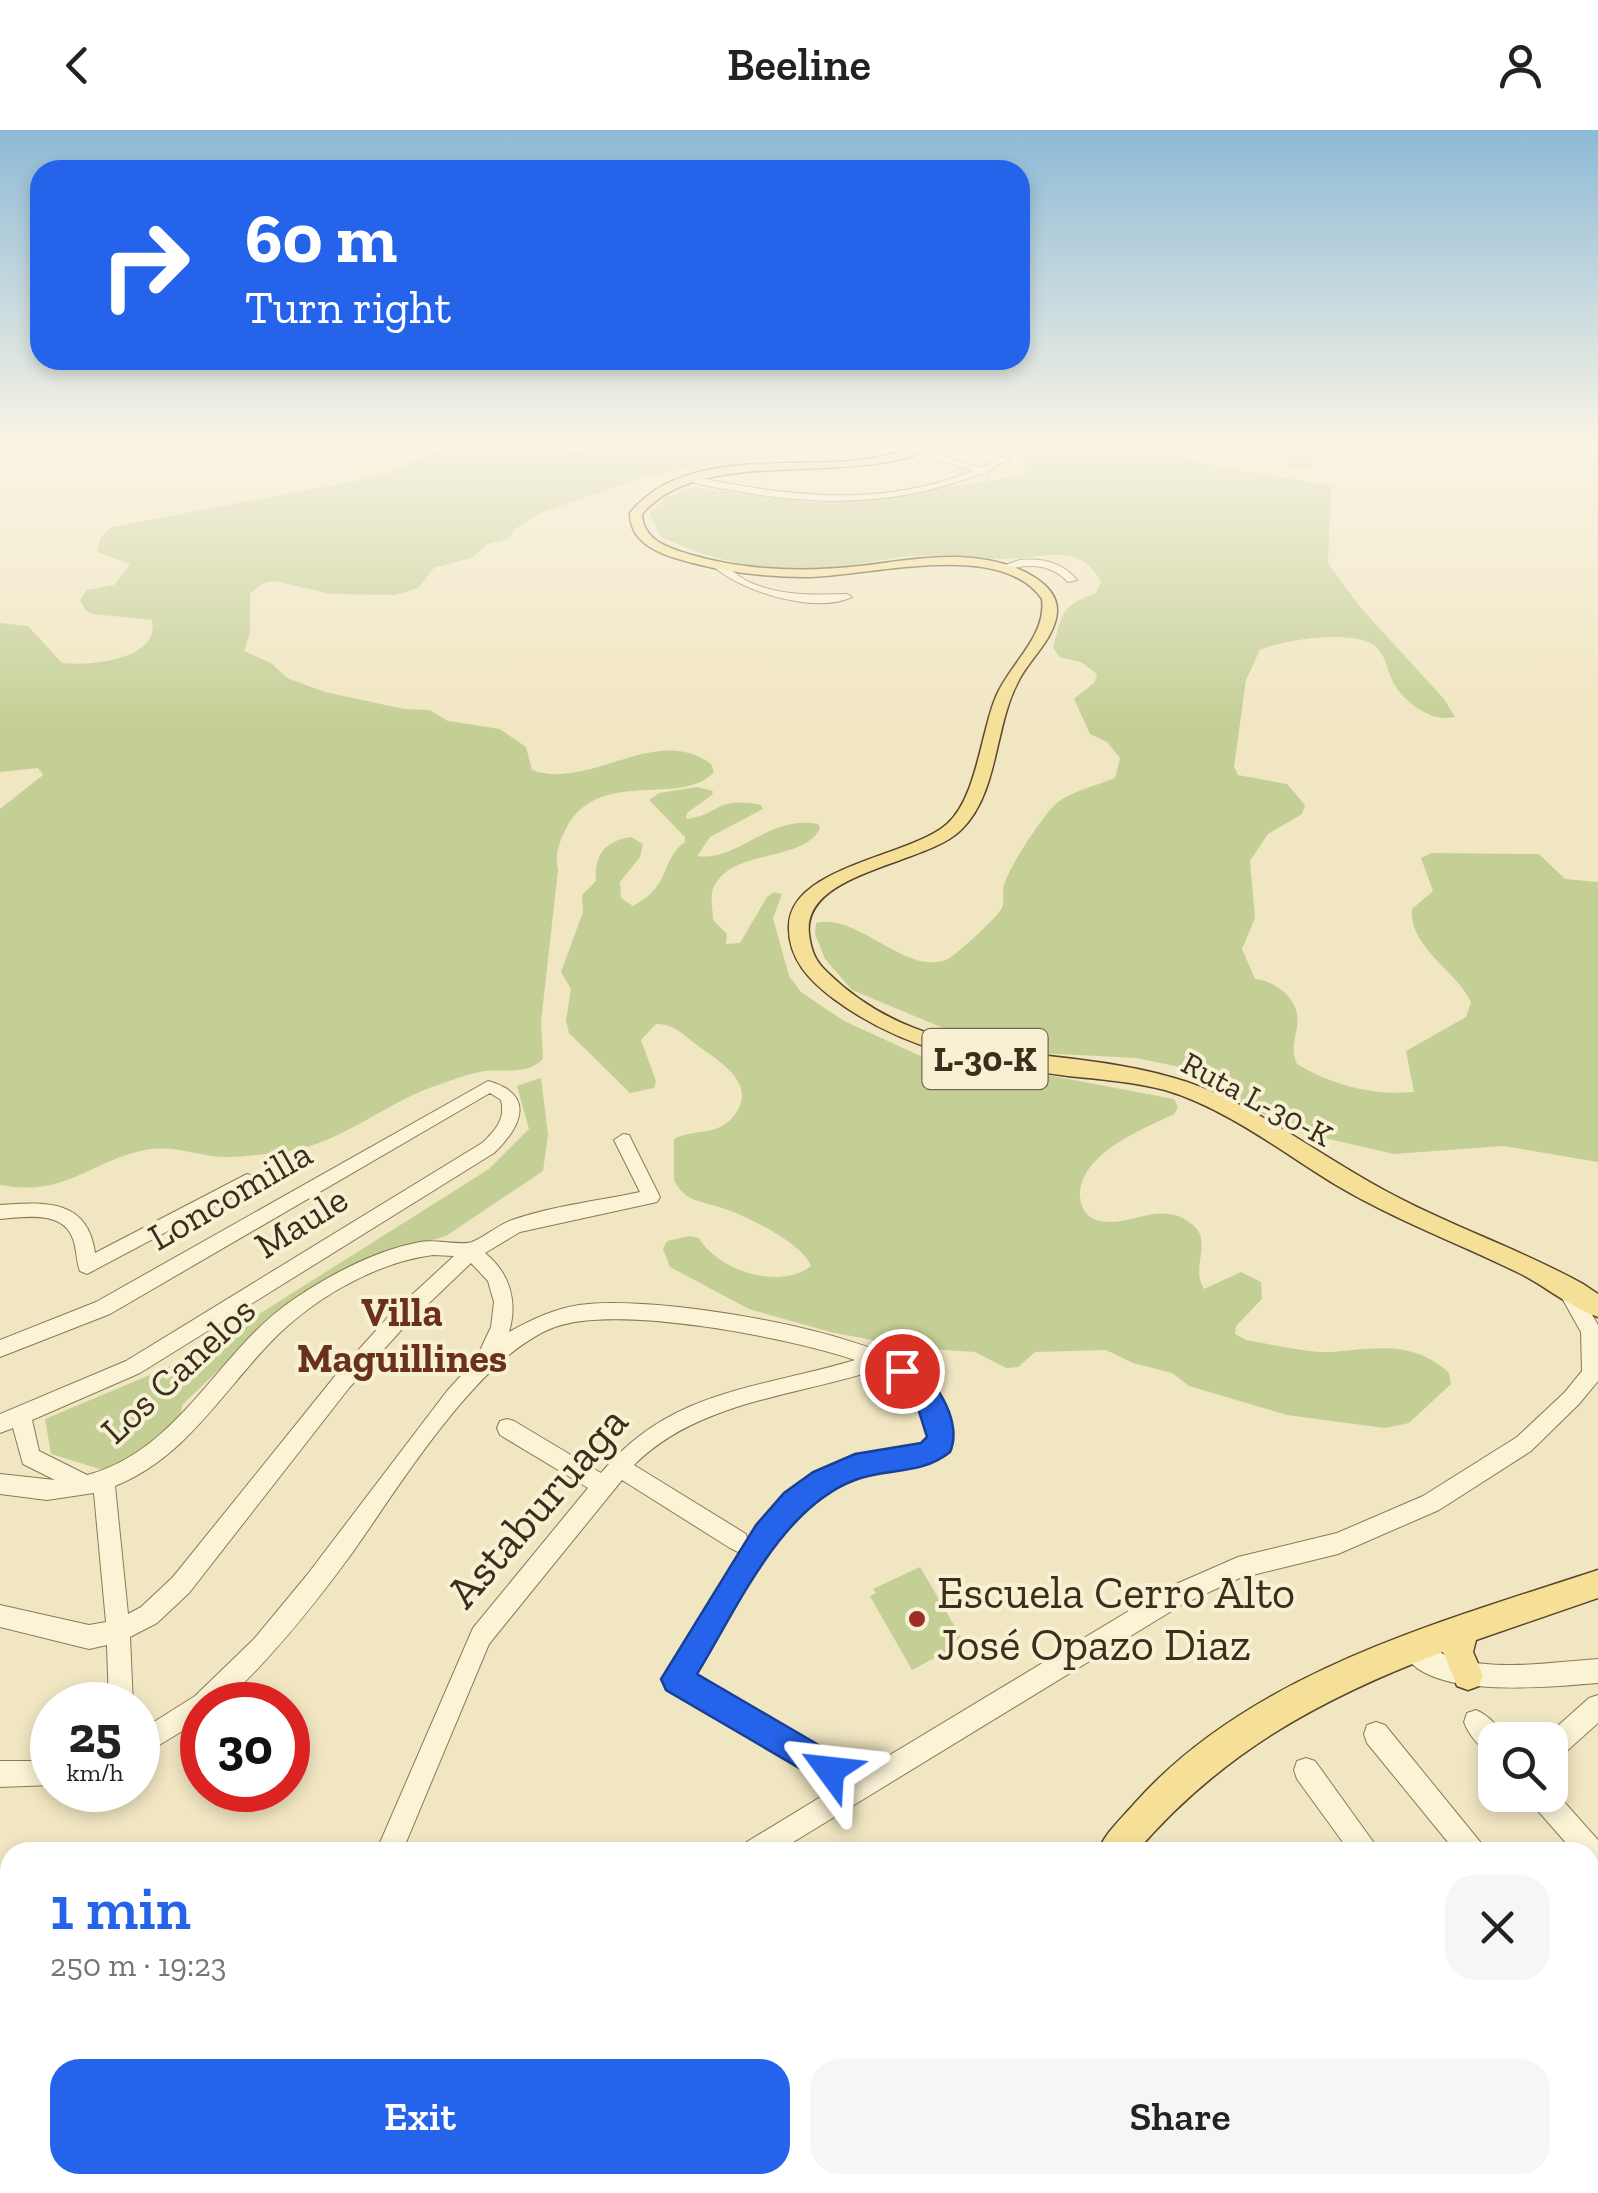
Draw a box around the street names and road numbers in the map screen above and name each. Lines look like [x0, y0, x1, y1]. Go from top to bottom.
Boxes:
road number: L-30-K [922, 1029, 1048, 1089]
street label: Ruta L-30-K [1175, 1043, 1339, 1155]
street label: Loncomilla [140, 1130, 320, 1260]
street label: Maule [246, 1176, 356, 1268]
street label: Los Canelos [91, 1287, 265, 1453]
street label: Astaburuaga [435, 1395, 639, 1619]

